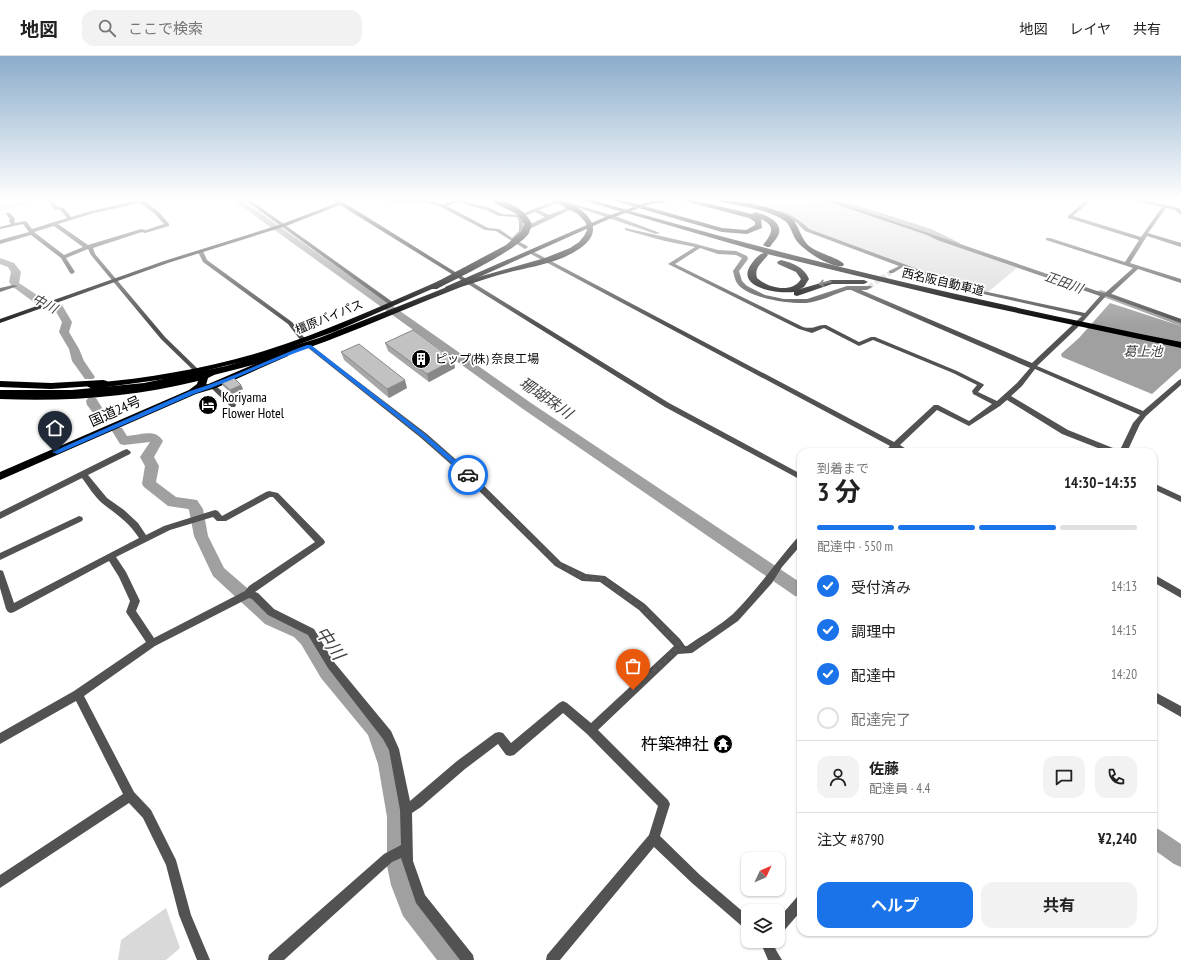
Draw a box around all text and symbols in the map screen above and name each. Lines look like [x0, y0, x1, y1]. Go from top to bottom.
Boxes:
search box [82, 10, 362, 46]
text: 地図 [20, 17, 58, 41]
icon: search [96, 17, 118, 39]
text: ここで検索 [128, 19, 203, 38]
text: 地図 [1019, 20, 1047, 38]
text: レイヤ [1069, 20, 1111, 38]
text: 共有 [1133, 20, 1161, 38]
street label: 西名阪自動車道 [900, 265, 986, 298]
water label: 正田川 [1043, 268, 1087, 298]
one-way arrow [819, 280, 832, 288]
water label: 中川 [29, 290, 62, 318]
street label: 橿原バイパス [293, 296, 365, 337]
water label: 葛上池 [1123, 343, 1164, 360]
building icon: ピップ(株) 奈良工場 [410, 348, 432, 370]
place label: ピップ(株) 奈良工場 [435, 351, 539, 366]
water label: 珊瑚珠川 [516, 373, 578, 424]
place label: Koriyama Flower Hotel [222, 388, 285, 422]
street label: 国道24号 [86, 392, 144, 430]
hotel icon: Koriyama Flower Hotel [197, 394, 219, 416]
pin [38, 411, 72, 452]
icon: home [44, 417, 66, 439]
courier [448, 455, 488, 495]
text: 到着まで [817, 460, 869, 477]
icon: car [457, 464, 479, 486]
text: 14:30–14:35 [1064, 473, 1137, 492]
text: 3 分 [817, 475, 861, 508]
text: 配達中 · 550 m [817, 538, 893, 555]
icon: check [817, 575, 839, 597]
text: 受付済み [851, 578, 911, 597]
text: 14:13 [1111, 578, 1137, 595]
icon: check [817, 619, 839, 641]
water label: 中川 [311, 621, 351, 666]
text: 調理中 [851, 622, 896, 641]
text: 14:15 [1111, 622, 1137, 639]
pin [616, 649, 650, 690]
icon: bag [622, 655, 644, 677]
icon: check [817, 663, 839, 685]
text: 配達中 [851, 666, 896, 685]
text: 14:20 [1111, 666, 1137, 683]
text: 配達完了 [851, 710, 911, 729]
place label: 杵築神社 [641, 733, 709, 755]
temple icon: 杵築神社 [712, 733, 734, 755]
button: person [817, 756, 859, 798]
button: chat [1043, 756, 1085, 798]
button: phone [1095, 756, 1137, 798]
text: 佐藤 [869, 759, 899, 778]
text: 配達員 · 4.4 [869, 780, 930, 797]
text: ¥2,240 [1098, 829, 1137, 848]
text: 注文 #8790 [817, 830, 884, 849]
north arrow [741, 852, 785, 896]
map controls [741, 852, 785, 948]
button: ヘルプ [817, 882, 973, 928]
button: 共有 [981, 882, 1137, 928]
button: layers [741, 904, 785, 948]

